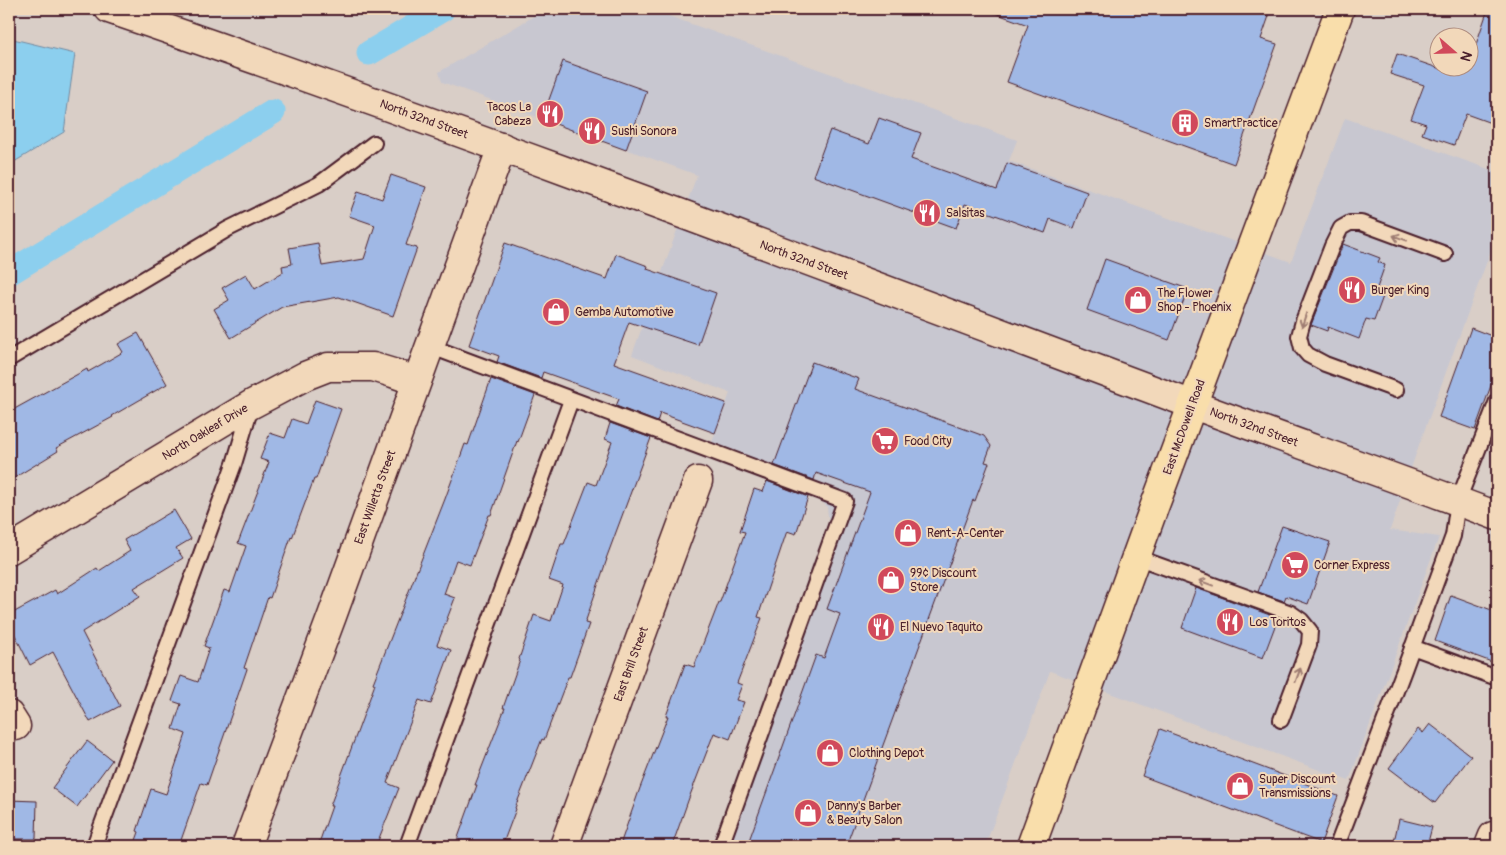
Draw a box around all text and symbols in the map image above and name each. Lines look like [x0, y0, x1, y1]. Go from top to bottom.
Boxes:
north arrow [1428, 28, 1478, 78]
text: N [1456, 49, 1475, 64]
street label: North 32nd Street [378, 96, 470, 142]
restaurant icon: Tacos La Cabeza [535, 99, 565, 129]
place label: Tacos La Cabeza [487, 100, 531, 129]
building icon: SmartPractice [1170, 108, 1200, 138]
restaurant icon: Sushi Sonora [577, 116, 607, 146]
place label: SmartPractice [1204, 116, 1278, 131]
place label: Sushi Sonora [611, 124, 677, 139]
restaurant icon: Salsitas [912, 198, 942, 228]
place label: Salsitas [946, 206, 985, 221]
one-way arrow [1392, 232, 1407, 241]
street label: North 32nd Street [758, 237, 850, 283]
restaurant icon: Burger King [1337, 275, 1367, 305]
place label: Burger King [1371, 283, 1429, 298]
shop icon: The Flower Shop - Phoenix [1123, 285, 1153, 315]
place label: The Flower Shop - Phoenix [1157, 286, 1231, 315]
shop icon: Gemba Automotive [541, 297, 571, 327]
place label: Gemba Automotive [575, 305, 674, 320]
one-way arrow [1299, 312, 1308, 328]
street label: East McDowell Road [1160, 377, 1209, 477]
street label: North Oakleaf Drive [160, 401, 251, 464]
street label: North 32nd Street [1208, 404, 1300, 450]
supermarket icon: Food City [870, 426, 900, 456]
place label: Food City [904, 434, 952, 449]
street label: East Willetta Street [351, 448, 400, 546]
shop icon: Rent-A-Center [893, 518, 923, 548]
place label: Rent-A-Center [927, 526, 1005, 541]
supermarket icon: Corner Express [1280, 550, 1310, 580]
place label: Corner Express [1314, 558, 1390, 573]
shop icon: 99¢ Discount Store [876, 565, 906, 595]
place label: 99¢ Discount Store [910, 566, 977, 595]
one-way arrow [1198, 578, 1214, 587]
restaurant icon: Los Toritos [1215, 607, 1245, 637]
restaurant icon: El Nuevo Taquito [866, 612, 896, 642]
place label: Los Toritos [1249, 615, 1306, 630]
place label: El Nuevo Taquito [900, 620, 983, 635]
street label: East Brill Street [611, 624, 652, 704]
one-way arrow [1294, 667, 1303, 683]
shop icon: Clothing Depot [815, 738, 845, 768]
place label: Clothing Depot [849, 746, 924, 761]
shop icon: Super Discount Transmissions [1225, 771, 1255, 801]
place label: Super Discount Transmissions [1259, 772, 1336, 801]
shop icon: Danny's Barber & Beauty Salon [793, 798, 823, 828]
place label: Danny's Barber & Beauty Salon [827, 799, 903, 828]

